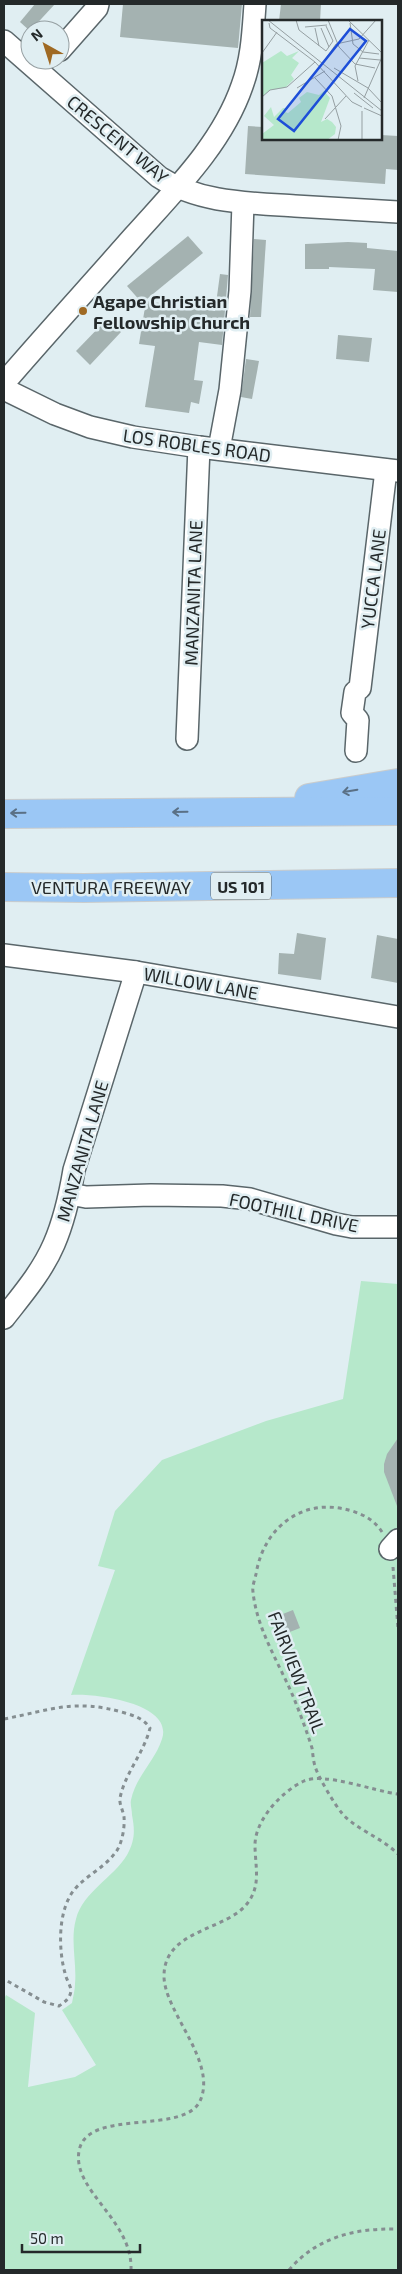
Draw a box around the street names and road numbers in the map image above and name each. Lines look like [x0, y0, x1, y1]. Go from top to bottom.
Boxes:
street label: CRESCENT WAY [63, 90, 174, 188]
street label: LOS ROBLES ROAD [122, 424, 272, 466]
street label: MANZANITA LANE [179, 520, 207, 666]
street label: YUCCA LANE [356, 528, 390, 630]
road number: US 101 [211, 872, 271, 899]
street label: VENTURA FREEWAY [31, 876, 192, 898]
street label: WILLOW LANE [142, 962, 260, 1004]
street label: MANZANITA LANE [51, 1078, 113, 1224]
street label: FOOTHILL DRIVE [227, 1188, 361, 1236]
street label: FAIRVIEW TRAIL [264, 1608, 330, 1736]

